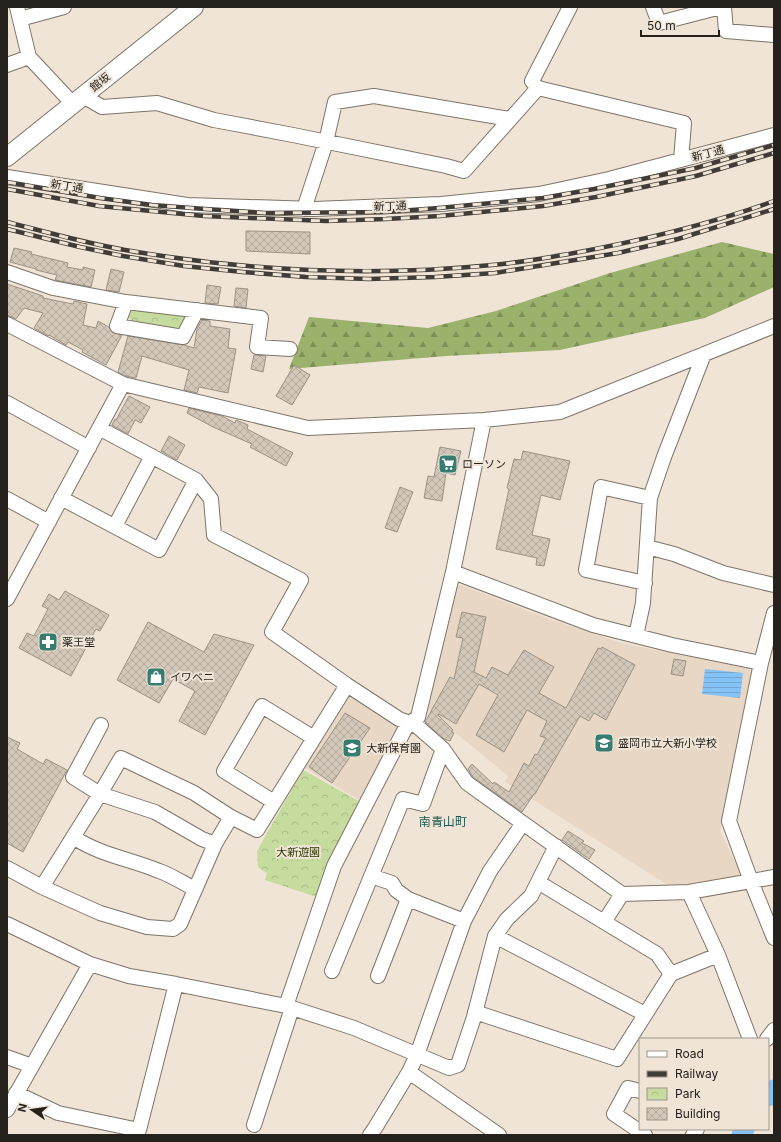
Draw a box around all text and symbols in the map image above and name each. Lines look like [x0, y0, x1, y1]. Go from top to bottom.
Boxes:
scale bar [641, 12, 719, 38]
text: 50 m [647, 18, 676, 33]
street label: 館坂 [87, 70, 113, 94]
street label: 新丁通 [690, 142, 726, 164]
street label: 新丁通 [50, 177, 84, 195]
street label: 新丁通 [373, 198, 407, 214]
supermarket icon: ローソン [437, 453, 459, 475]
place label: ローソン [462, 457, 506, 471]
pharmacy icon: 薬王堂 [37, 631, 59, 653]
place label: 薬王堂 [62, 635, 95, 649]
shop icon: イワベニ [145, 666, 167, 688]
place label: イワベニ [170, 670, 214, 684]
school or university icon: 盛岡市立大新小学校 [593, 732, 615, 754]
place label: 盛岡市立大新小学校 [618, 736, 717, 750]
school or university icon: 大新保育園 [341, 737, 363, 759]
place label: 大新保育園 [366, 741, 421, 755]
district label: 南青山町 [419, 814, 467, 829]
park label: 大新遊園 [276, 845, 320, 859]
legend [639, 1038, 769, 1130]
text: Road [675, 1046, 704, 1061]
text: Railway [675, 1066, 719, 1081]
text: Park [675, 1086, 701, 1101]
north arrow [12, 1090, 52, 1130]
text: N [14, 1102, 30, 1113]
text: Building [675, 1106, 720, 1121]

